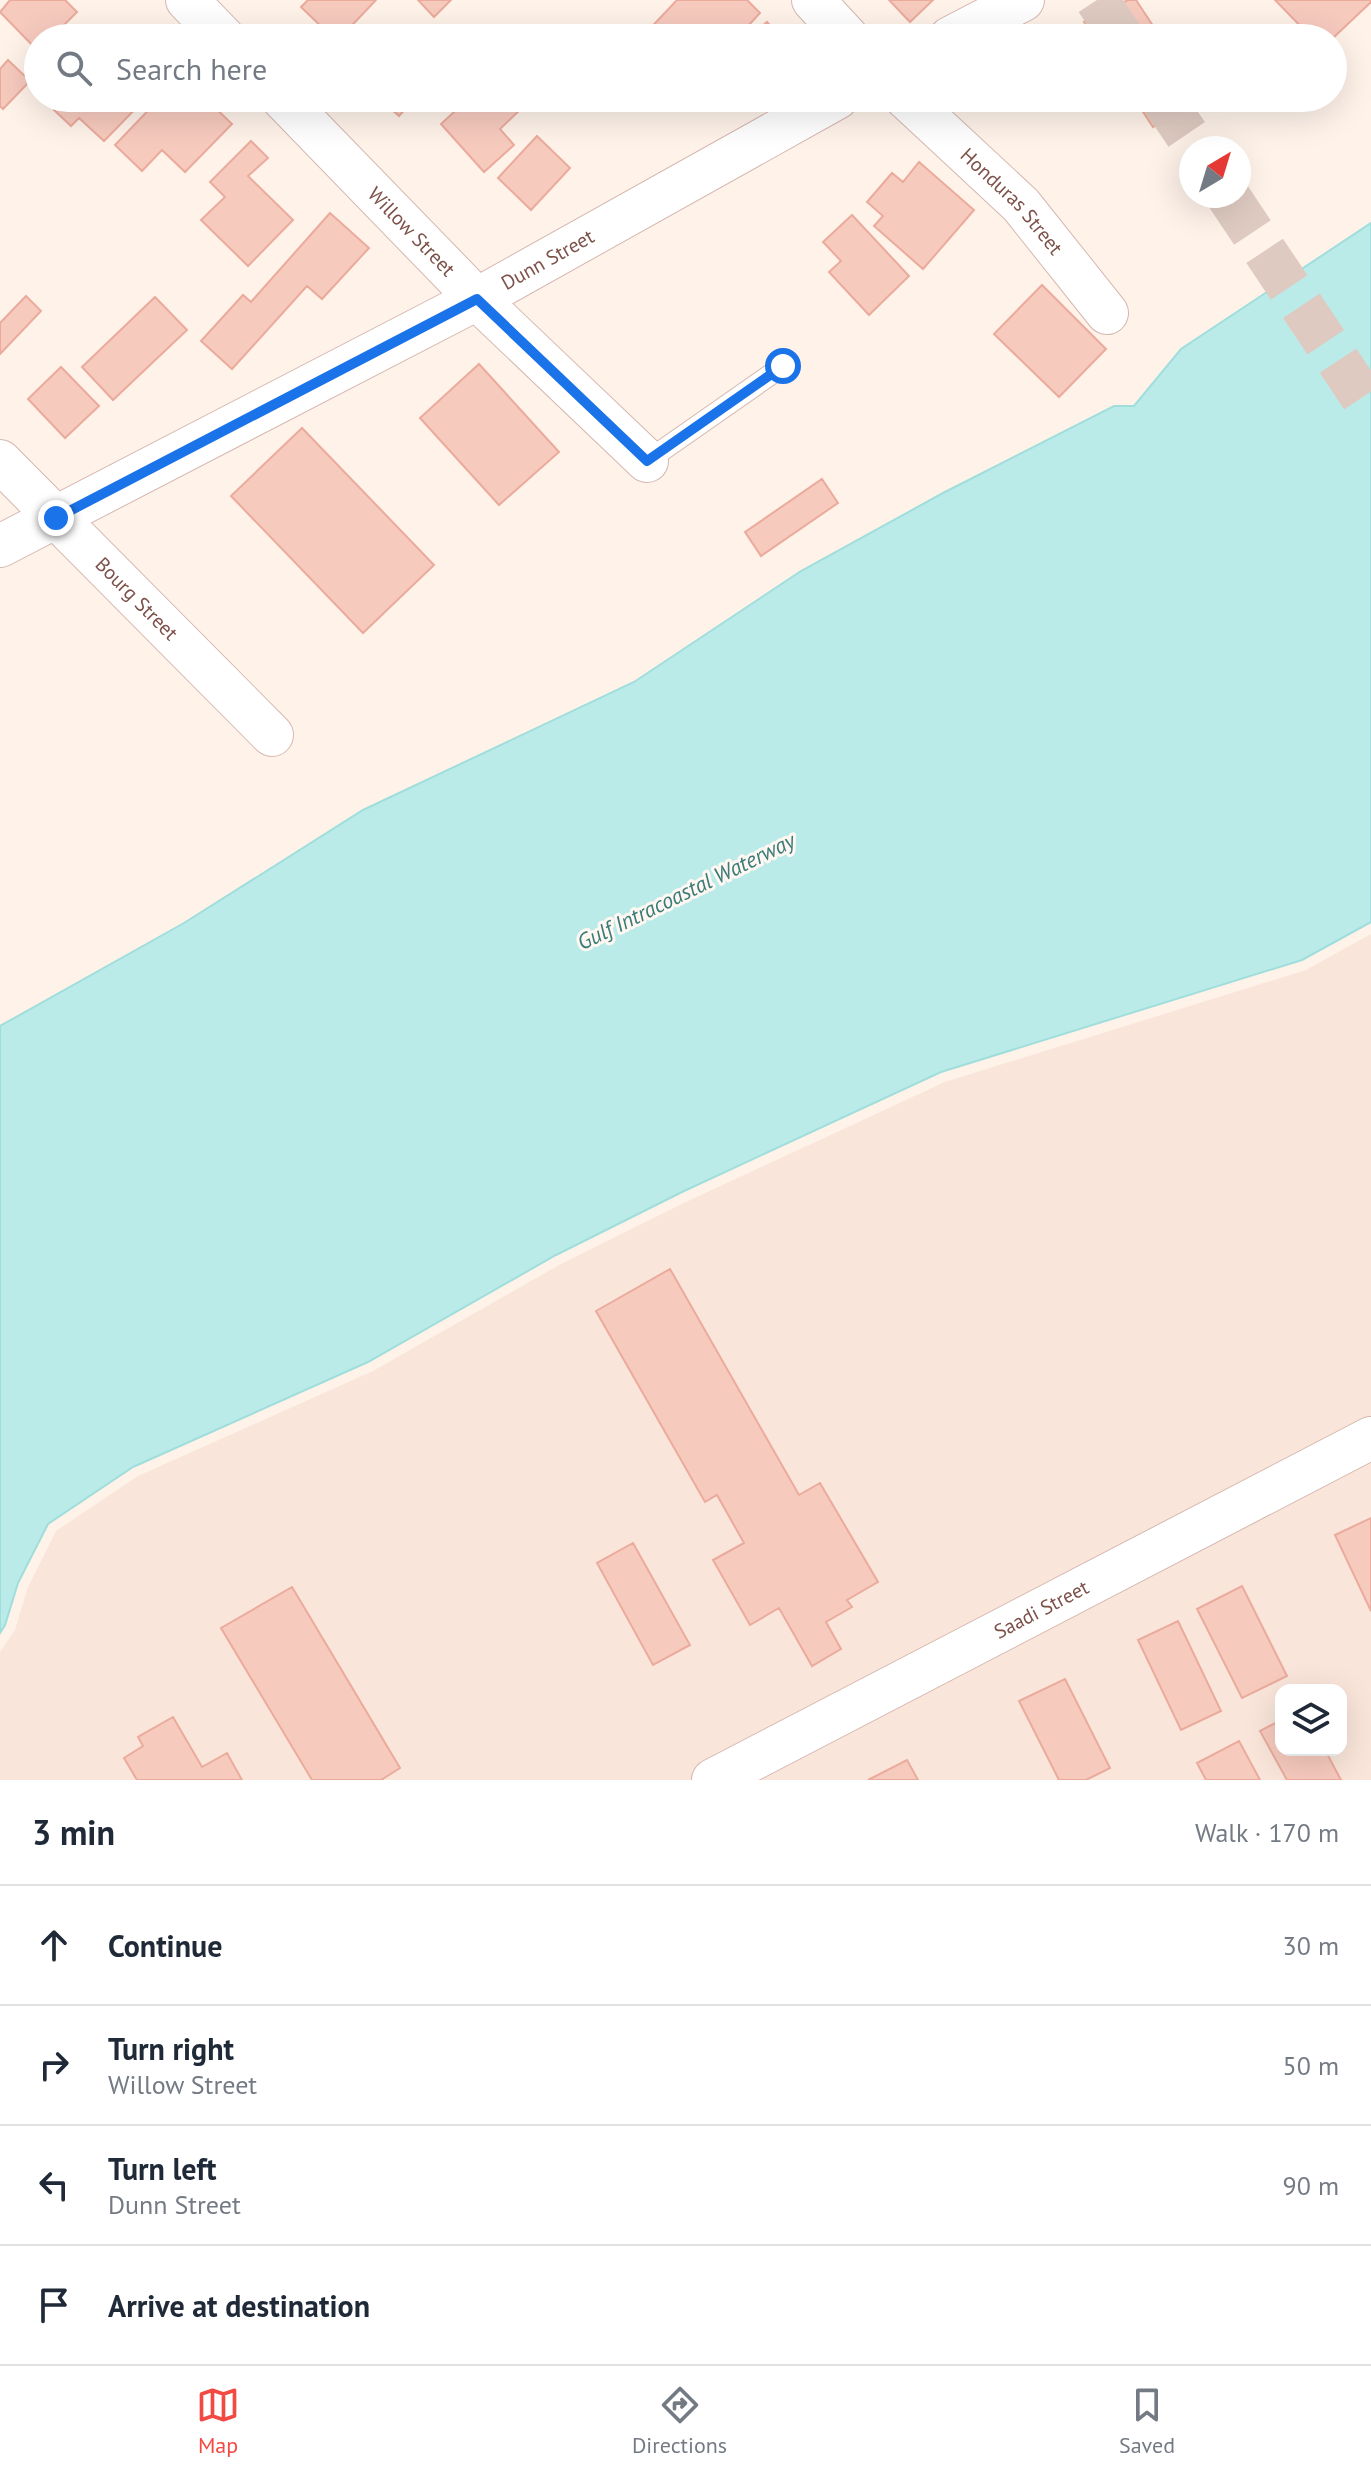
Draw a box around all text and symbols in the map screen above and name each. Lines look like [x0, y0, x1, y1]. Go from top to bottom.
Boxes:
search box [24, 24, 1347, 112]
icon: search [52, 46, 96, 90]
text: Search here [116, 49, 267, 88]
north arrow [1179, 136, 1251, 208]
street label: Honduras Street [955, 142, 1069, 260]
street label: Willow Street [362, 181, 461, 282]
street label: Dunn Street [497, 223, 599, 296]
route start [765, 348, 801, 384]
route end [38, 500, 74, 536]
street label: Bourg Street [90, 551, 184, 646]
water label: Gulf Intracoastal Waterway [572, 825, 801, 956]
street label: Saadi Street [990, 1574, 1093, 1645]
map controls [1275, 1684, 1347, 1756]
button: layers [1275, 1684, 1347, 1756]
text: 3 min [32, 1810, 115, 1854]
text: Walk · 170 m [1195, 1816, 1339, 1849]
icon: ahead [32, 1923, 76, 1967]
text: Continue [108, 1926, 222, 1965]
text: 30 m [1283, 1929, 1339, 1962]
text: Turn right [108, 2029, 234, 2068]
icon: right [32, 2043, 76, 2087]
text: 50 m [1283, 2049, 1339, 2082]
text: Willow Street [108, 2068, 257, 2101]
text: Turn left [108, 2149, 216, 2188]
icon: left [32, 2163, 76, 2207]
text: 90 m [1283, 2169, 1339, 2202]
text: Dunn Street [108, 2188, 241, 2221]
icon: arrive [32, 2283, 76, 2327]
text: Arrive at destination [108, 2286, 370, 2325]
tab: Map [196, 2383, 240, 2459]
tab: Directions [632, 2383, 727, 2459]
tab: Saved [1119, 2383, 1175, 2459]

